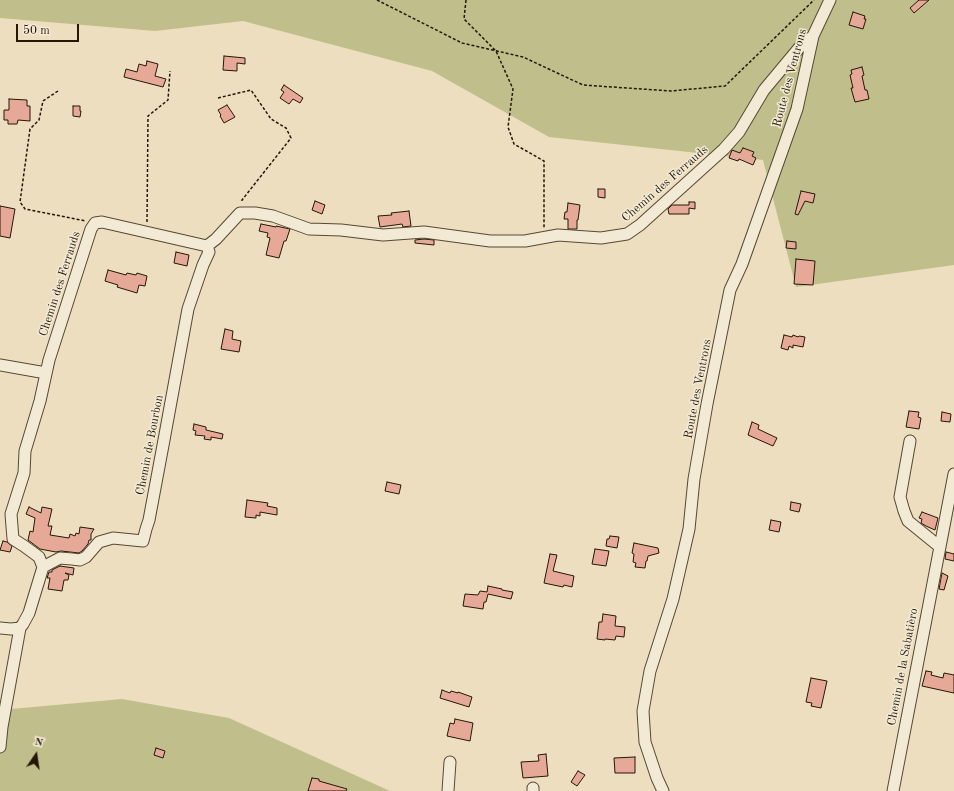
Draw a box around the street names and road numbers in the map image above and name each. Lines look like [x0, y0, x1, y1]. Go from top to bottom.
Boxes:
street label: Route des Ventrons [770, 27, 810, 129]
street label: Chemin des Ferrauds [619, 143, 711, 225]
street label: Chemin des Ferrauds [36, 230, 84, 338]
street label: Route des Ventrons [681, 338, 715, 440]
street label: Chemin de Bourbon [133, 394, 167, 496]
street label: Chemin de la Sabatièro [885, 607, 921, 727]

